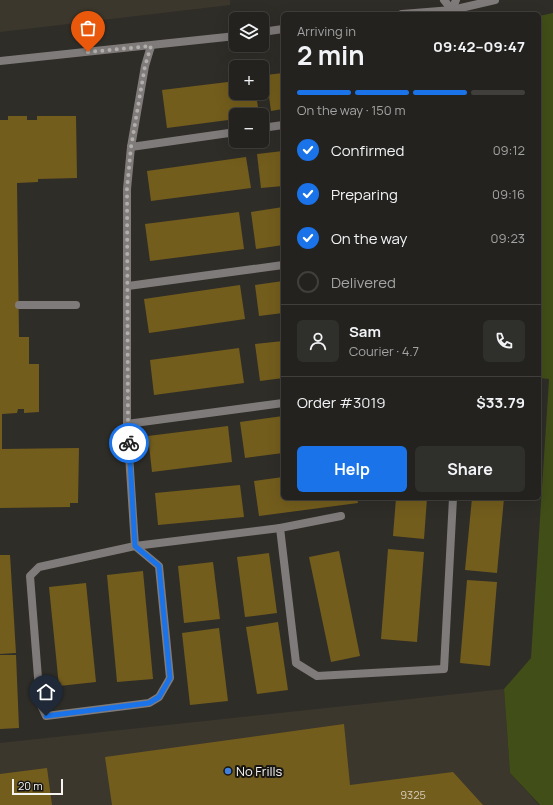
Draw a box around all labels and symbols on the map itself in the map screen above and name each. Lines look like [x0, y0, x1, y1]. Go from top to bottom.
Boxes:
pin [71, 11, 105, 52]
courier [109, 423, 149, 463]
pin [29, 675, 63, 716]
place label: No Frills [236, 762, 283, 780]
marker: No Frills [223, 766, 233, 776]
scale bar [12, 777, 63, 796]
house number: 9325 [400, 787, 426, 802]

